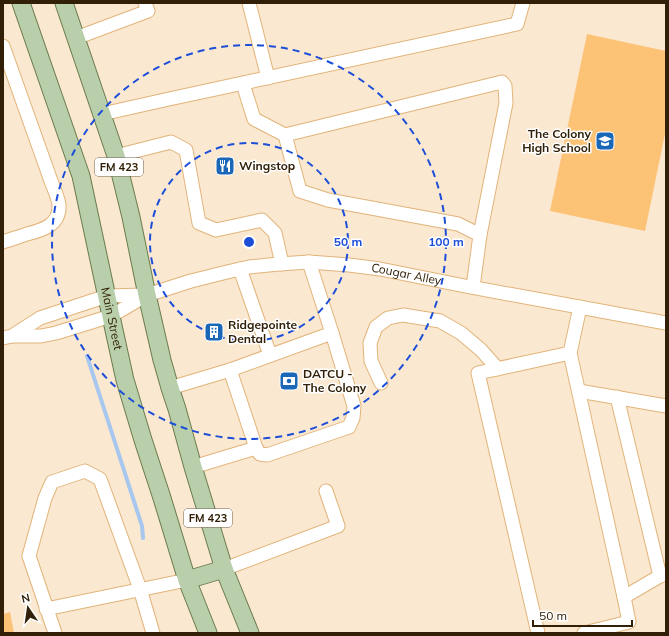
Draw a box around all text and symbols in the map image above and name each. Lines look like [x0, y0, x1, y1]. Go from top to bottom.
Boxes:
place label: The Colony High School [522, 126, 591, 155]
school or university icon: The Colony High School [594, 130, 616, 152]
restaurant icon: Wingstop [214, 155, 236, 177]
road number: FM 423 [95, 158, 143, 176]
place label: Wingstop [239, 158, 295, 173]
text: 50 m [334, 234, 362, 249]
text: 100 m [428, 234, 464, 249]
centre of rings [242, 235, 256, 249]
street label: Cougar Alley [371, 260, 443, 288]
street label: Main Street [98, 286, 126, 351]
place label: Ridgepointe Dental [228, 317, 297, 346]
building icon: Ridgepointe Dental [203, 321, 225, 343]
place label: DATCU - The Colony [303, 366, 367, 395]
bank icon: DATCU - The Colony [278, 370, 300, 392]
road number: FM 423 [184, 509, 232, 527]
north arrow [8, 588, 48, 628]
text: N [20, 591, 31, 606]
scale bar [533, 602, 632, 628]
text: 50 m [539, 608, 567, 623]

